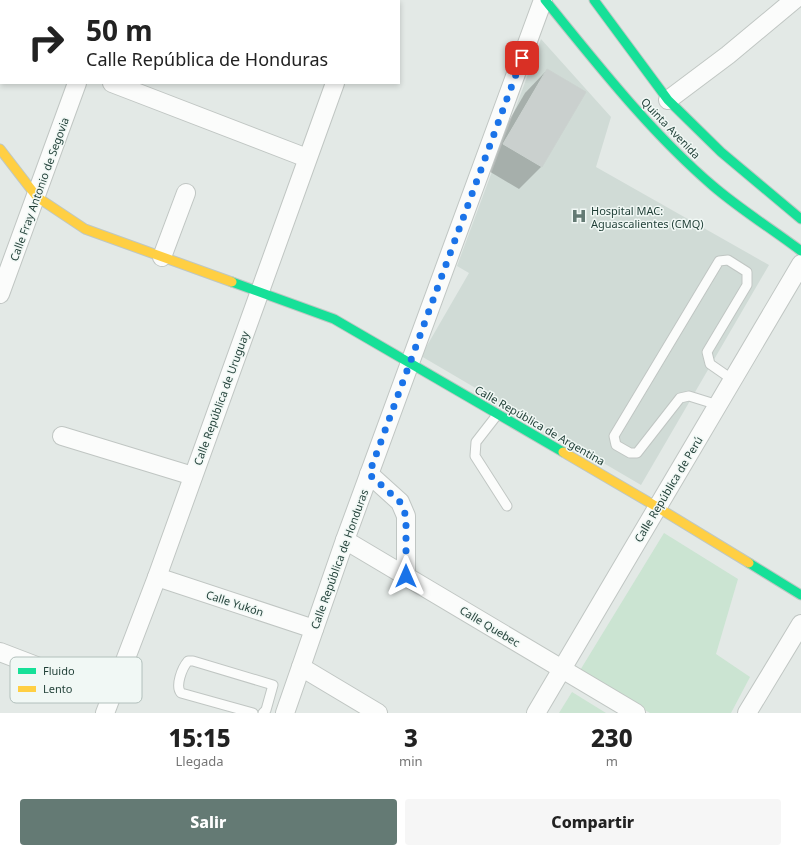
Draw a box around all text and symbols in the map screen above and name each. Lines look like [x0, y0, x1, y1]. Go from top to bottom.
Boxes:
text: 50 m [86, 11, 153, 49]
icon: right [20, 16, 72, 68]
pin [505, 41, 539, 75]
text: Calle República de Honduras [86, 47, 328, 71]
icon: arrive [511, 47, 533, 69]
street label: Quinta Avenida [638, 94, 704, 162]
street label: Calle Fray Antonio de Segovia [6, 115, 72, 263]
place label: Hospital MAC: Aguascalientes (CMQ) [591, 203, 704, 231]
hospital icon: Hospital MAC: Aguascalientes (CMQ) [570, 207, 588, 225]
street label: Calle República de Uruguay [190, 328, 252, 467]
street label: Calle República de Argentina [472, 381, 608, 469]
street label: Calle República de Perú [630, 433, 706, 545]
street label: Calle República de Honduras [307, 487, 371, 631]
position arrow [385, 555, 427, 597]
street label: Calle Yukón [204, 587, 266, 619]
street label: Calle Quebec [457, 602, 523, 650]
legend [10, 657, 142, 703]
text: Fluido [43, 663, 75, 678]
text: Lento [43, 681, 73, 696]
text: 15:15 [168, 721, 231, 754]
text: 3 [404, 721, 418, 754]
text: 230 [591, 721, 633, 754]
text: Llegada [176, 752, 224, 770]
text: min [399, 752, 423, 770]
text: m [606, 752, 618, 770]
button: Salir [20, 799, 397, 845]
button: Compartir [405, 799, 781, 845]

